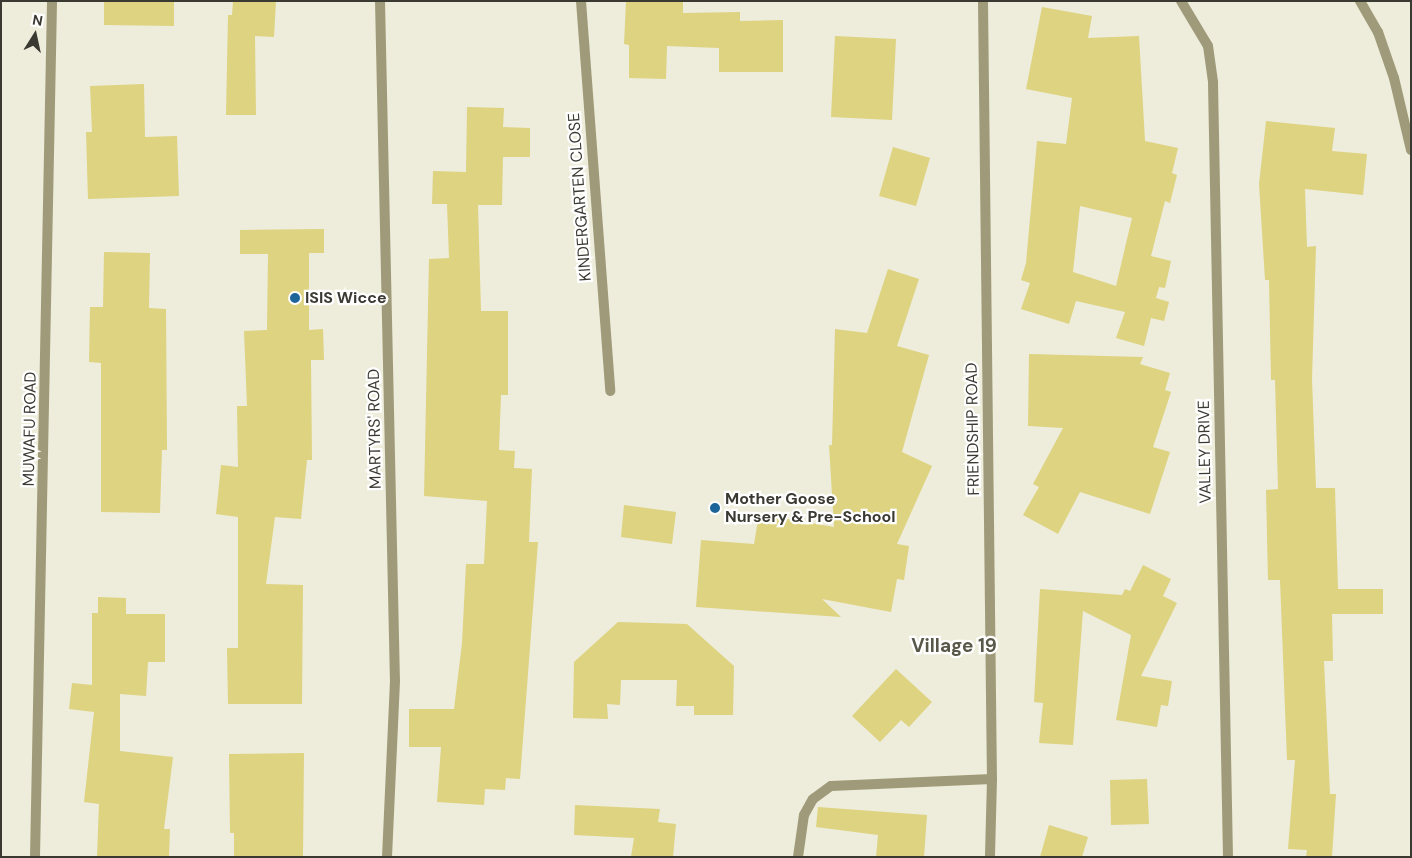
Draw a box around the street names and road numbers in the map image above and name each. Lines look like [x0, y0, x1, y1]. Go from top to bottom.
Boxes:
street label: KINDERGARTEN CLOSE [565, 112, 595, 282]
street label: FRIENDSHIP ROAD [962, 362, 984, 496]
street label: MARTYRS' ROAD [364, 369, 386, 489]
street label: MUWAFU ROAD [19, 371, 41, 487]
street label: VALLEY DRIVE [1195, 400, 1215, 504]

